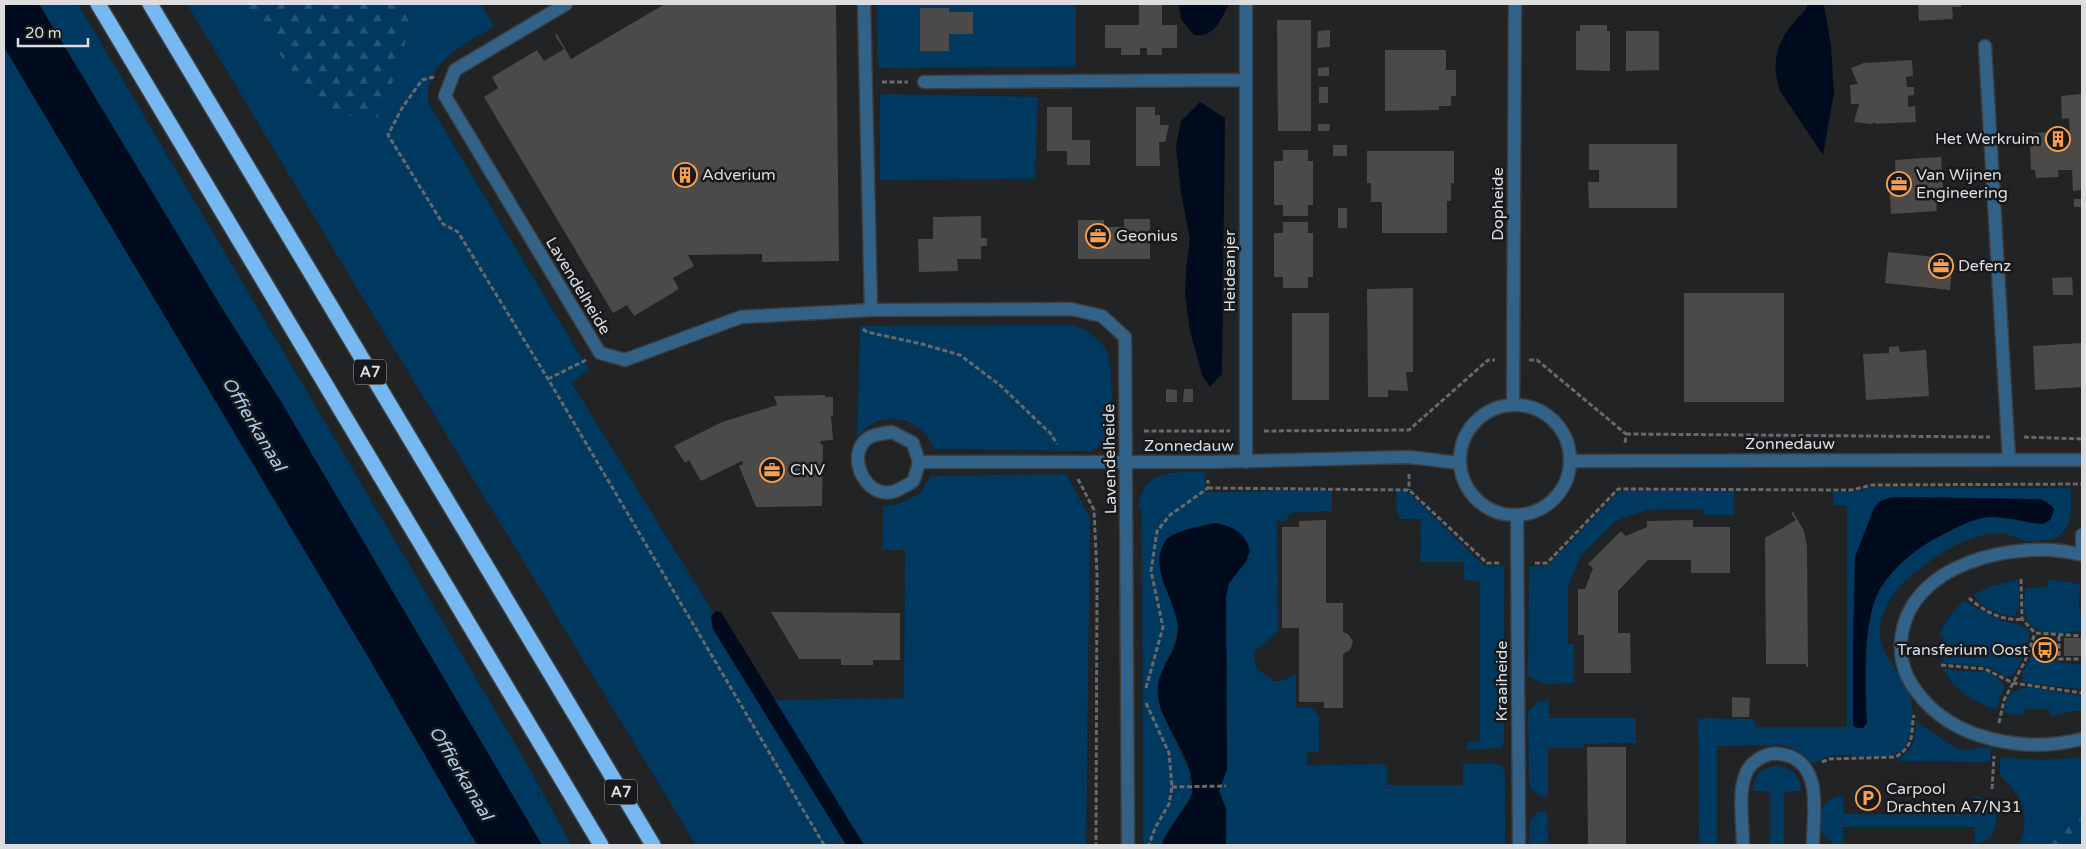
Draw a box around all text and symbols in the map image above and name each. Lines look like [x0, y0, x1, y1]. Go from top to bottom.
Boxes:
scale bar [18, 15, 88, 47]
text: 20 m [25, 24, 62, 42]
building icon: Het Werkruim [2045, 126, 2071, 152]
place label: Het Werkruim [1935, 129, 2040, 149]
building icon: Adverium [672, 162, 698, 188]
place label: Adverium [702, 165, 776, 185]
place label: Van Wijnen Engineering [1916, 165, 2008, 203]
street label: Dopheide [1488, 167, 1508, 241]
office icon: Van Wijnen Engineering [1886, 171, 1912, 197]
office icon: Geonius [1085, 223, 1111, 249]
place label: Geonius [1116, 226, 1178, 246]
street label: Heideanjer [1220, 229, 1240, 312]
street label: Lavendelheide [541, 234, 615, 338]
office icon: Defenz [1928, 253, 1954, 279]
place label: Defenz [1958, 256, 2011, 276]
road number: A7 [354, 360, 386, 384]
water label: Offierkanaal [217, 373, 292, 477]
street label: Lavendelheide [1099, 404, 1121, 514]
street label: Zonnedauw [1745, 434, 1835, 454]
street label: Zonnedauw [1144, 436, 1234, 456]
office icon: CNV [759, 457, 785, 483]
place label: CNV [790, 460, 825, 480]
bus stop icon: Transferium Oost [2032, 637, 2058, 663]
place label: Transferium Oost [1897, 640, 2028, 660]
street label: Kraaiheide [1492, 641, 1512, 721]
water label: Offierkanaal [424, 722, 499, 826]
place label: Carpool Drachten A7/N31 [1886, 779, 2022, 817]
road number: A7 [605, 780, 637, 804]
parking icon: Carpool Drachten A7/N31 [1855, 785, 1881, 811]

